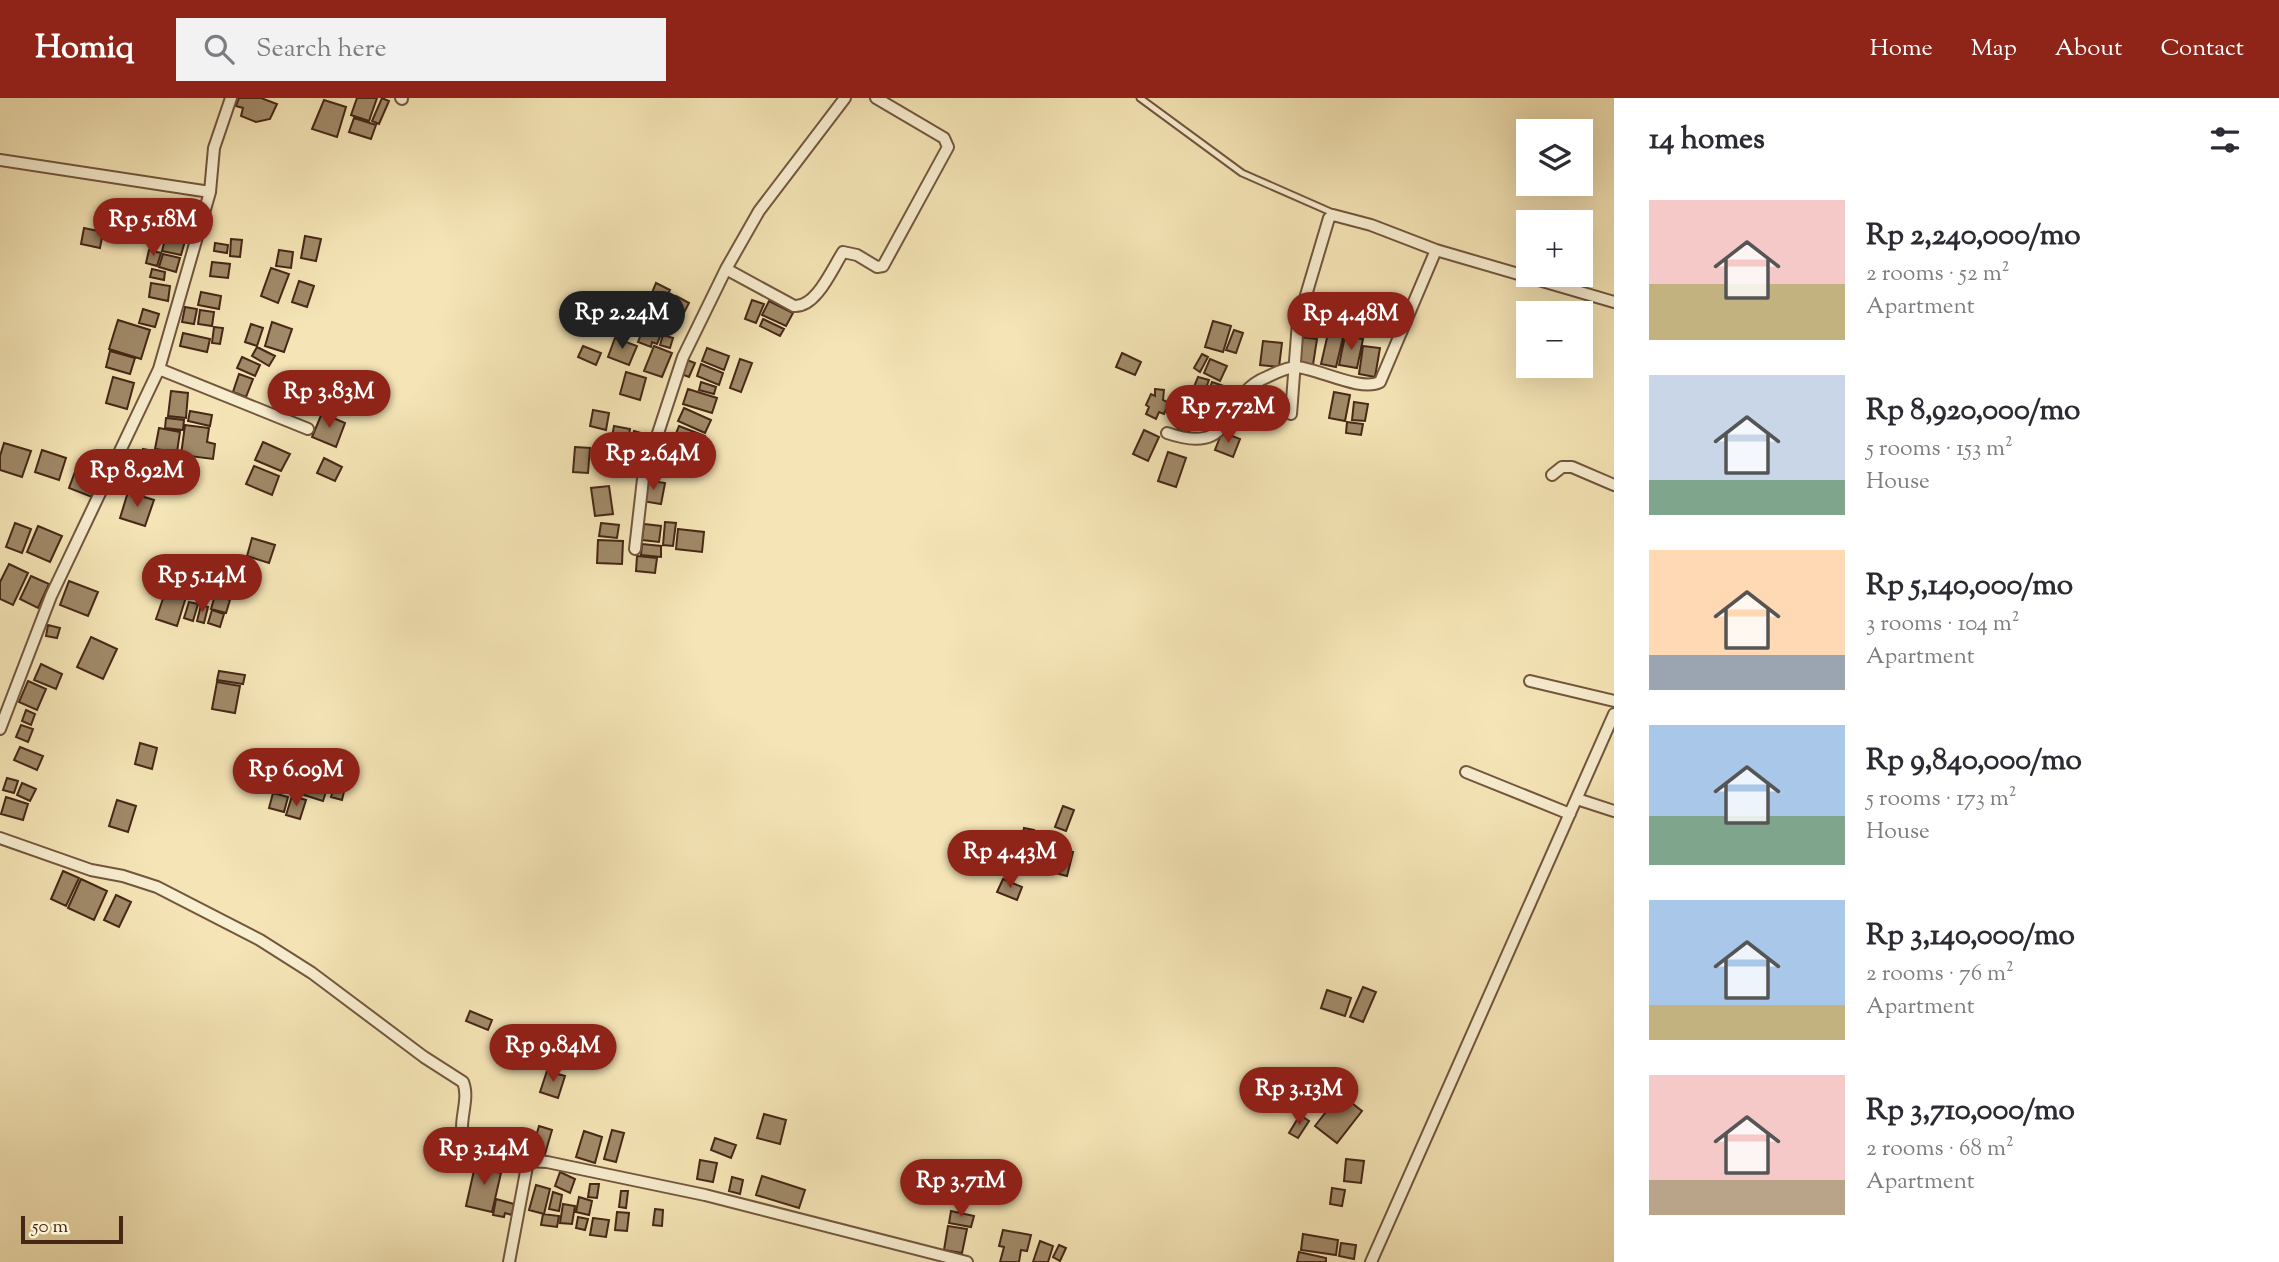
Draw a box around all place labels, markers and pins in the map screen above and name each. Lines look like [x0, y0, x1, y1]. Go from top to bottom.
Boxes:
pin: Rp 5.18M [81, 198, 225, 258]
pin: Rp 2.24M [550, 292, 694, 351]
pin: Rp 4.48M [1279, 292, 1423, 352]
pin: Rp 3.83M [257, 370, 401, 430]
pin: Rp 7.72M [1156, 386, 1300, 445]
pin: Rp 2.64M [581, 432, 725, 492]
pin: Rp 8.92M [65, 450, 209, 509]
pin: Rp 5.14M [130, 554, 274, 614]
pin: Rp 6.09M [224, 748, 368, 808]
pin: Rp 4.43M [938, 830, 1082, 890]
pin: Rp 9.84M [481, 1024, 625, 1084]
pin: Rp 3.13M [1227, 1068, 1371, 1127]
pin: Rp 3.14M [412, 1128, 556, 1187]
pin: Rp 3.71M [889, 1160, 1033, 1219]

